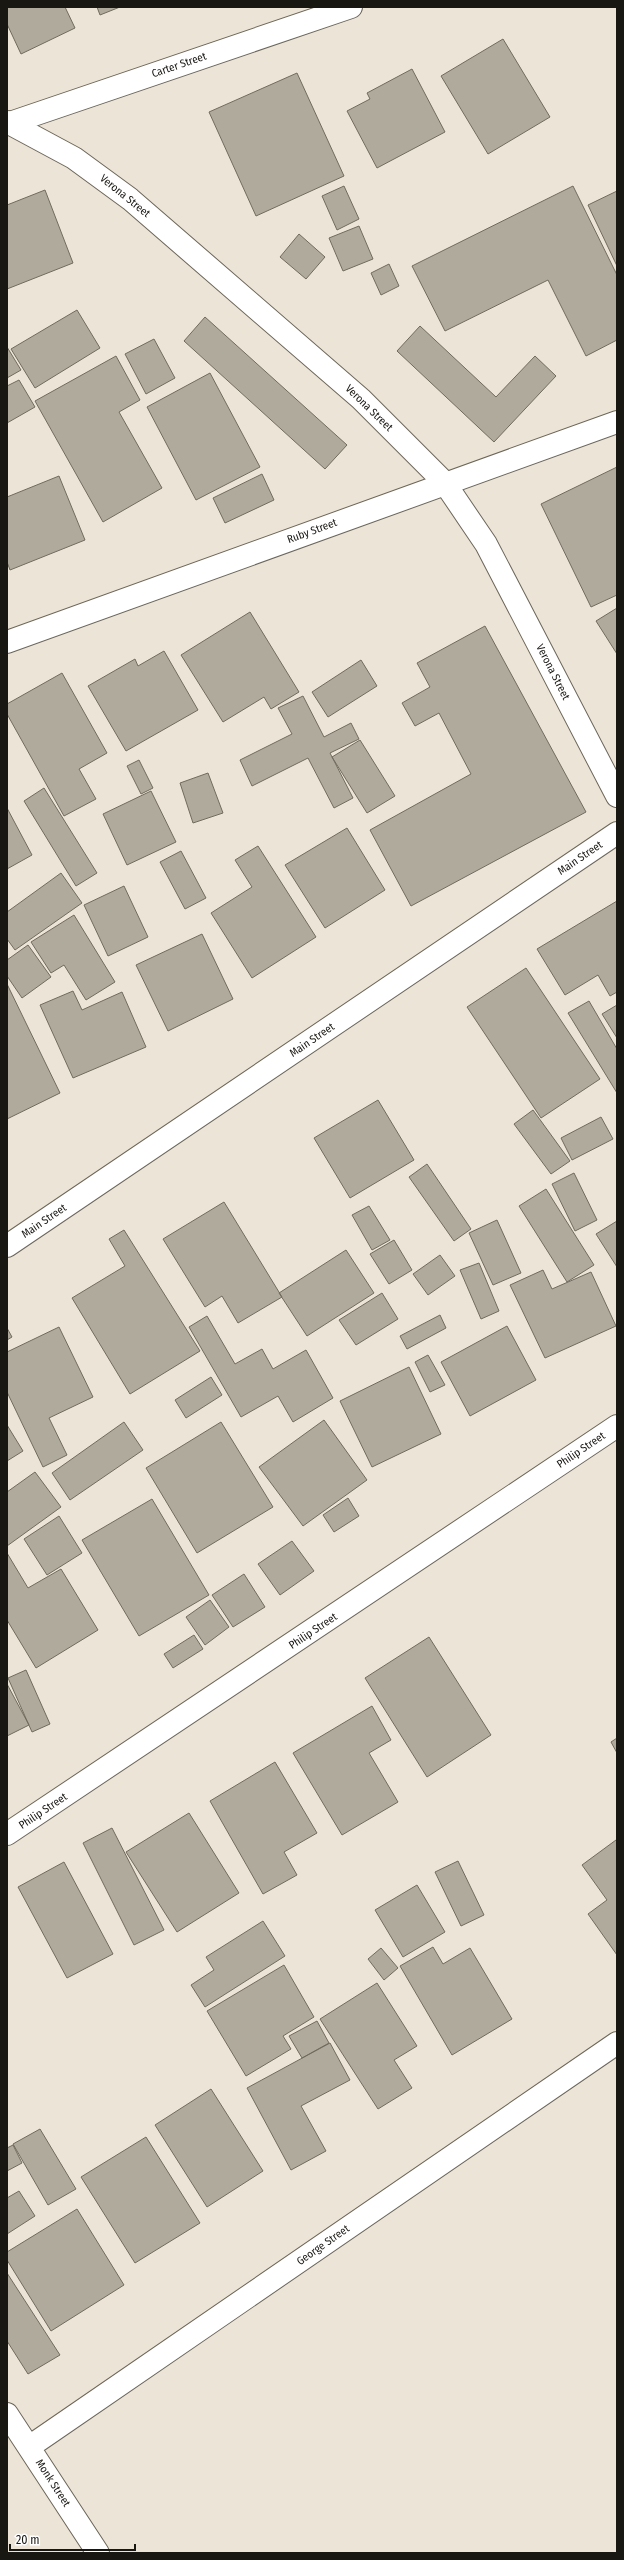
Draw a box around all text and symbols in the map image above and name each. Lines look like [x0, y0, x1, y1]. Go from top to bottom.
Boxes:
street label: Carter Street [150, 49, 208, 80]
street label: Verona Street [97, 172, 153, 220]
street label: Verona Street [343, 382, 396, 434]
street label: Ruby Street [285, 516, 339, 546]
street label: Verona Street [533, 642, 573, 702]
street label: Main Street [555, 838, 605, 878]
street label: Main Street [287, 1020, 337, 1060]
street label: Main Street [19, 1201, 69, 1241]
street label: Philip Street [554, 1429, 608, 1471]
street label: Philip Street [286, 1610, 340, 1652]
street label: Philip Street [16, 1790, 70, 1832]
street label: George Street [294, 2222, 352, 2268]
street label: Monk Street [33, 2457, 73, 2510]
scale bar [10, 2526, 135, 2552]
text: 20 m [16, 2533, 40, 2547]

